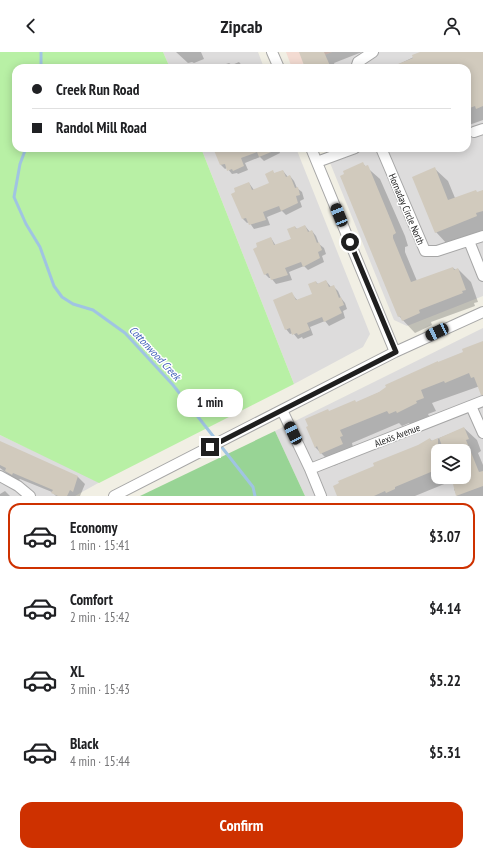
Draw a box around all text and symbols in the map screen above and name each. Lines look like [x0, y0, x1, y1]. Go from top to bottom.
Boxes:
icon: back [20, 15, 42, 37]
text: Zipcab [221, 15, 262, 38]
icon: person [441, 15, 463, 37]
text: Creek Run Road [56, 80, 139, 99]
text: Randol Mill Road [56, 118, 147, 137]
street label: Hornaday Circle North [386, 172, 427, 247]
car [329, 202, 349, 228]
route start [341, 233, 359, 251]
car [424, 321, 450, 343]
water label: Cottonwood Creek [126, 323, 185, 384]
callout: 1 min [177, 389, 243, 417]
text: 1 min [197, 394, 223, 411]
car [282, 420, 304, 446]
street label: Alexis Avenue [373, 421, 422, 450]
route end [201, 438, 219, 456]
map controls [431, 444, 471, 484]
button: layers [431, 444, 471, 484]
icon: car [22, 518, 58, 554]
text: Economy [70, 518, 118, 537]
text: $3.07 [429, 527, 461, 546]
text: 1 min · 15:41 [70, 537, 130, 554]
icon: car [22, 590, 58, 626]
text: Comfort [70, 590, 113, 609]
text: $4.14 [429, 599, 461, 618]
text: 2 min · 15:42 [70, 609, 130, 626]
icon: car [22, 662, 58, 698]
text: XL [70, 662, 84, 681]
text: $5.22 [429, 671, 461, 690]
text: 3 min · 15:43 [70, 681, 130, 698]
icon: car [22, 734, 58, 770]
text: Black [70, 734, 99, 753]
text: $5.31 [429, 743, 461, 762]
text: 4 min · 15:44 [70, 753, 130, 770]
button: Confirm [20, 802, 463, 848]

